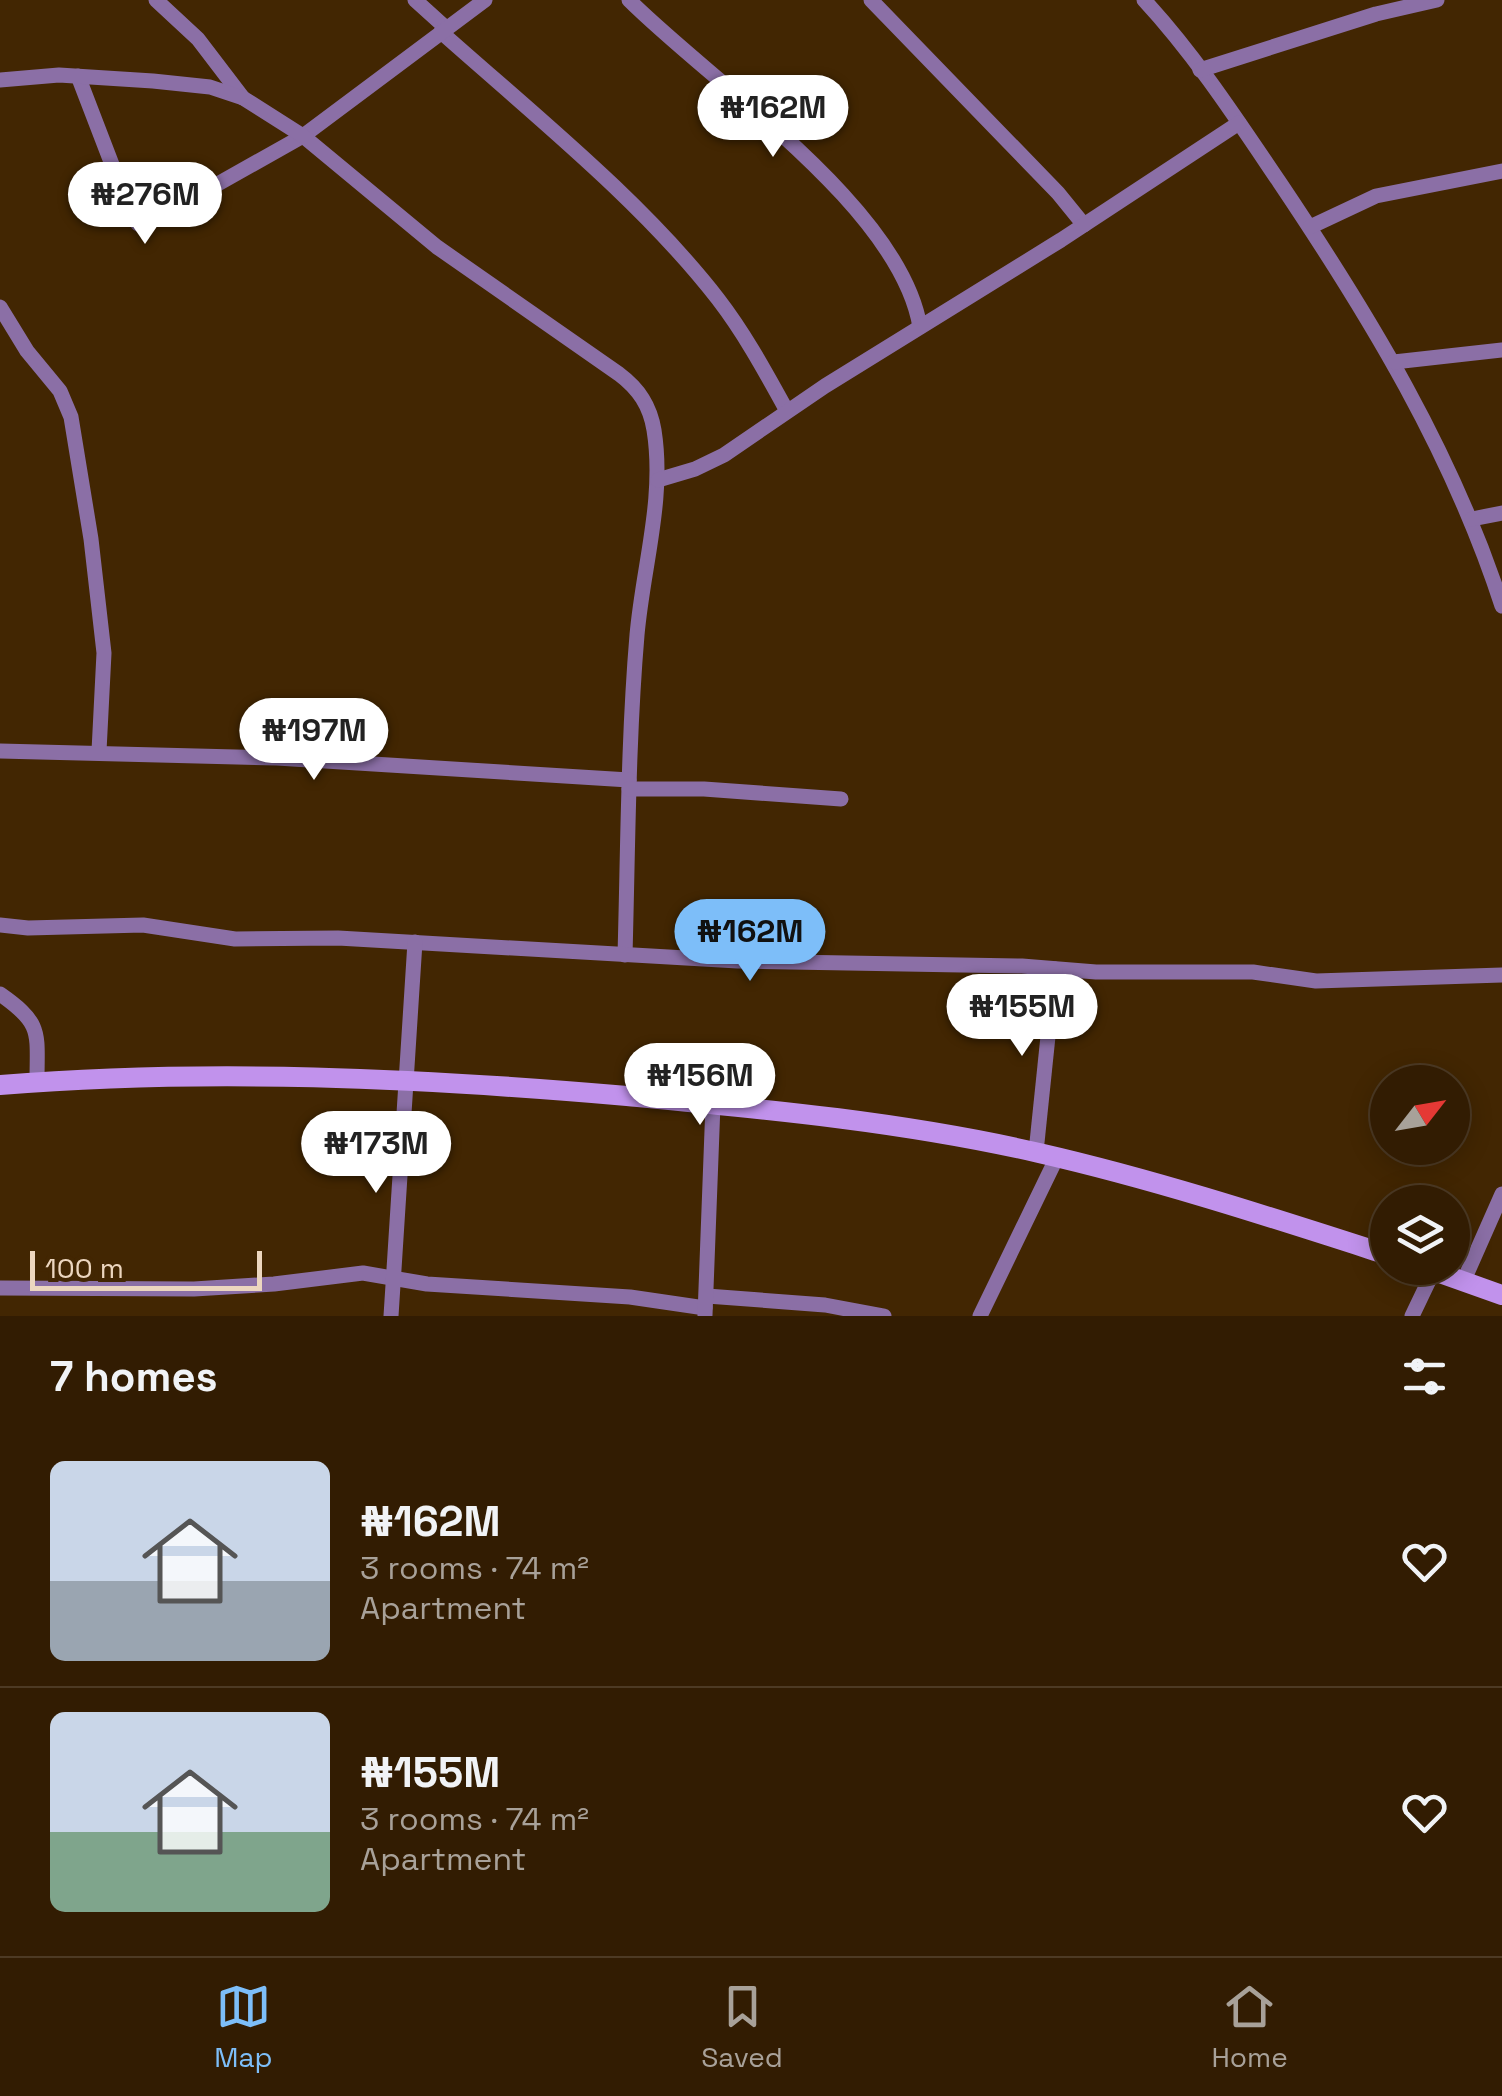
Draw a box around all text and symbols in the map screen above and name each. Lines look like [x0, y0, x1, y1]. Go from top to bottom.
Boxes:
pin: ₦162M [703, 75, 843, 160]
text: ₦162M [719, 87, 827, 127]
pin: ₦276M [75, 162, 215, 247]
text: ₦276M [90, 174, 200, 214]
pin: ₦197M [244, 698, 384, 783]
text: ₦197M [261, 710, 367, 750]
pin: ₦162M [680, 899, 820, 984]
text: ₦162M [696, 911, 804, 951]
pin: ₦155M [952, 974, 1092, 1059]
text: ₦155M [969, 986, 1075, 1026]
pin: ₦156M [630, 1043, 770, 1128]
text: ₦156M [646, 1055, 754, 1095]
north arrow [1370, 1065, 1470, 1165]
map controls [1370, 1065, 1470, 1285]
pin: ₦173M [306, 1111, 446, 1196]
text: ₦173M [323, 1123, 429, 1163]
button: layers [1370, 1185, 1470, 1285]
scale bar [30, 1246, 262, 1290]
text: 100 m [45, 1250, 124, 1286]
icon: filters [1397, 1349, 1452, 1404]
text: 7 homes [50, 1350, 218, 1403]
text: ₦162M [360, 1495, 501, 1548]
icon: home [130, 1501, 250, 1621]
icon: heart [1397, 1534, 1452, 1589]
text: 3 rooms · 74 m² [360, 1548, 589, 1588]
text: Apartment [360, 1588, 526, 1628]
text: ₦155M [360, 1746, 500, 1799]
icon: home [130, 1752, 250, 1872]
icon: heart [1397, 1785, 1452, 1840]
text: 3 rooms · 74 m² [360, 1799, 589, 1839]
text: Apartment [360, 1839, 526, 1879]
tab: Map [214, 1979, 273, 2075]
tab: Saved [701, 1979, 783, 2075]
tab: Home [1211, 1979, 1288, 2075]

